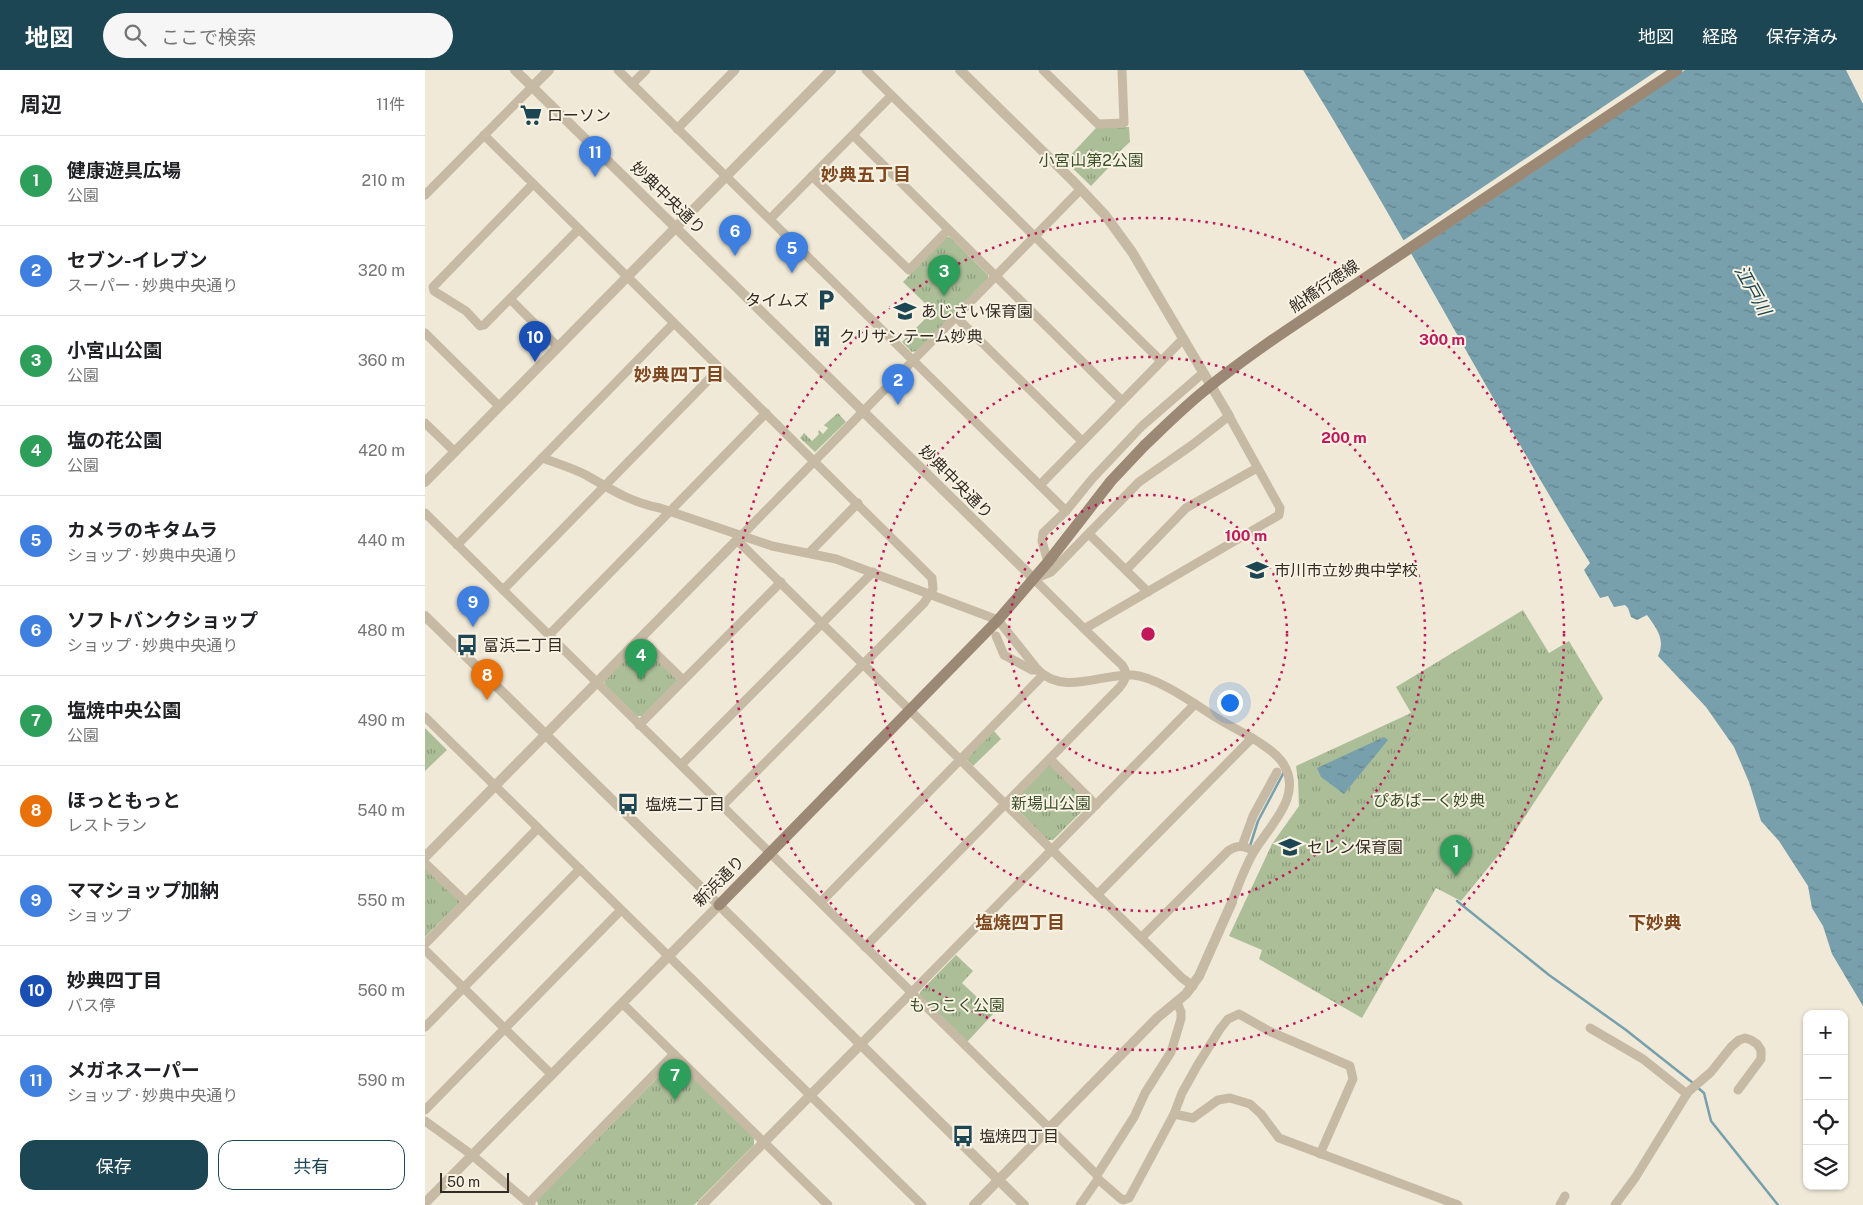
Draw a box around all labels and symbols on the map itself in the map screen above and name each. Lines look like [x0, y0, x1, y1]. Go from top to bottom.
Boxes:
supermarket icon: ローソン [518, 102, 544, 128]
place label: ローソン [547, 106, 611, 125]
pin: 11 [579, 136, 611, 177]
park label: 小宮山第2公園 [1038, 151, 1144, 170]
street label: 妙典中央通り [627, 158, 709, 238]
district label: 妙典五丁目 [821, 164, 911, 185]
pin: 6 [719, 215, 751, 256]
pin: 5 [776, 232, 808, 273]
pin: 3 [928, 255, 960, 296]
street label: 船橋行徳線 [1286, 256, 1362, 316]
water label: 江戸川 [1731, 261, 1776, 320]
parking icon: タイムズ [813, 287, 839, 313]
place label: タイムズ [745, 291, 809, 310]
school or university icon: あじさい保育園 [892, 298, 918, 324]
place label: あじさい保育園 [921, 302, 1033, 321]
pin: 10 [519, 321, 551, 362]
building icon: クリサンテーム妙典 [809, 323, 835, 349]
place label: クリサンテーム妙典 [839, 327, 983, 346]
text: 300 m [1419, 331, 1465, 348]
district label: 妙典四丁目 [634, 364, 724, 385]
pin: 2 [882, 364, 914, 405]
text: 200 m [1321, 429, 1367, 446]
street label: 妙典中央通り [915, 441, 997, 523]
text: 100 m [1225, 527, 1267, 544]
school or university icon: 市川市立妙典中学校 [1244, 557, 1270, 583]
place label: 市川市立妙典中学校 [1274, 561, 1418, 580]
pin: 9 [457, 586, 489, 627]
centre of rings [1139, 625, 1157, 643]
bus stop icon: 富浜二丁目 [454, 632, 480, 658]
place label: 富浜二丁目 [483, 636, 563, 655]
pin: 4 [625, 639, 657, 680]
pin: 8 [471, 659, 503, 700]
your location [1217, 690, 1243, 716]
bus stop icon: 塩焼二丁目 [615, 791, 641, 817]
park label: ぴあぱーく妙典 [1373, 791, 1485, 810]
park label: 新場山公園 [1011, 794, 1091, 813]
place label: 塩焼二丁目 [645, 795, 725, 814]
school or university icon: セレン保育園 [1277, 834, 1303, 860]
pin: 1 [1440, 835, 1472, 876]
place label: セレン保育園 [1307, 838, 1403, 857]
street label: 新浜通り [690, 852, 748, 910]
district label: 塩焼四丁目 [975, 912, 1065, 933]
district label: 下妙典 [1628, 912, 1682, 933]
park label: もっこく公園 [909, 996, 1005, 1015]
pin: 7 [659, 1059, 691, 1100]
bus stop icon: 塩焼四丁目 [950, 1123, 976, 1149]
place label: 塩焼四丁目 [979, 1127, 1059, 1146]
scale bar [440, 1170, 509, 1193]

